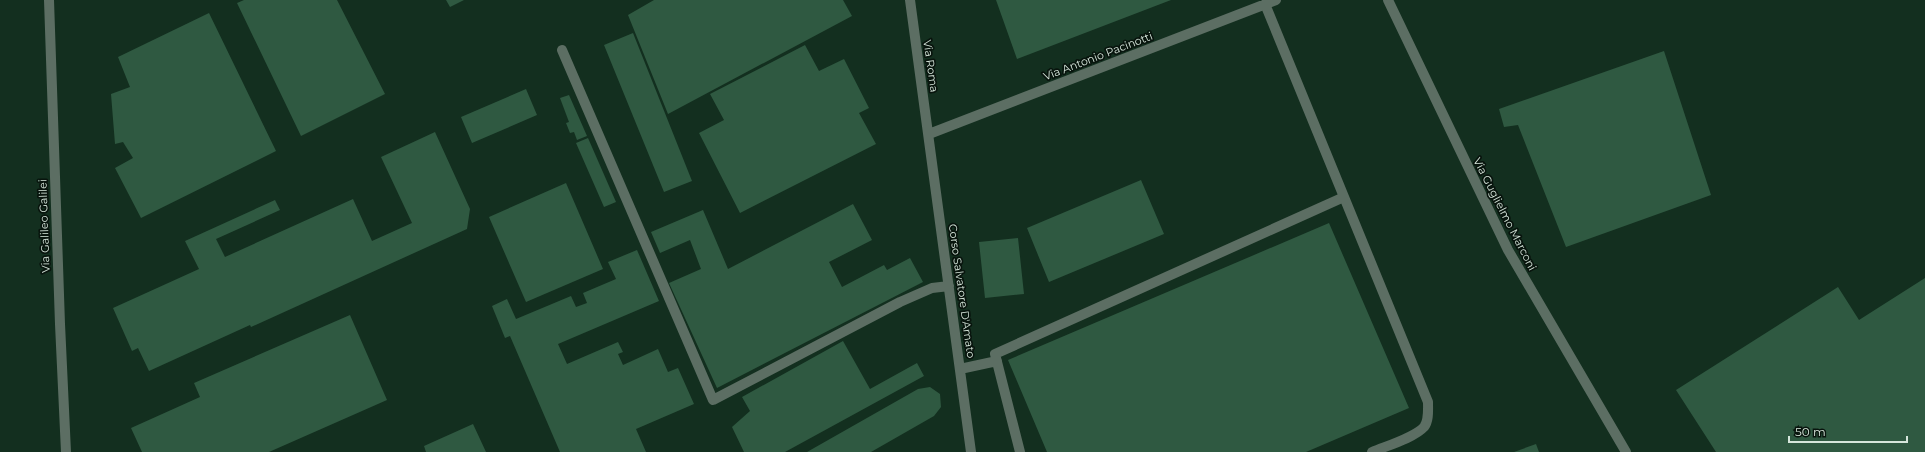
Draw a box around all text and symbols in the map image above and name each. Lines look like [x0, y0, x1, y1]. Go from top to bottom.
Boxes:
street label: Via Antonio Pacinotti [1041, 29, 1155, 83]
street label: Via Roma [920, 39, 942, 93]
street label: Via Guglielmo Marconi [1470, 155, 1540, 273]
street label: Via Galileo Galilei [35, 179, 53, 273]
street label: Corso Salvatore D'Amato [946, 223, 978, 359]
scale bar [1789, 418, 1907, 444]
text: 50 m [1795, 424, 1826, 439]

